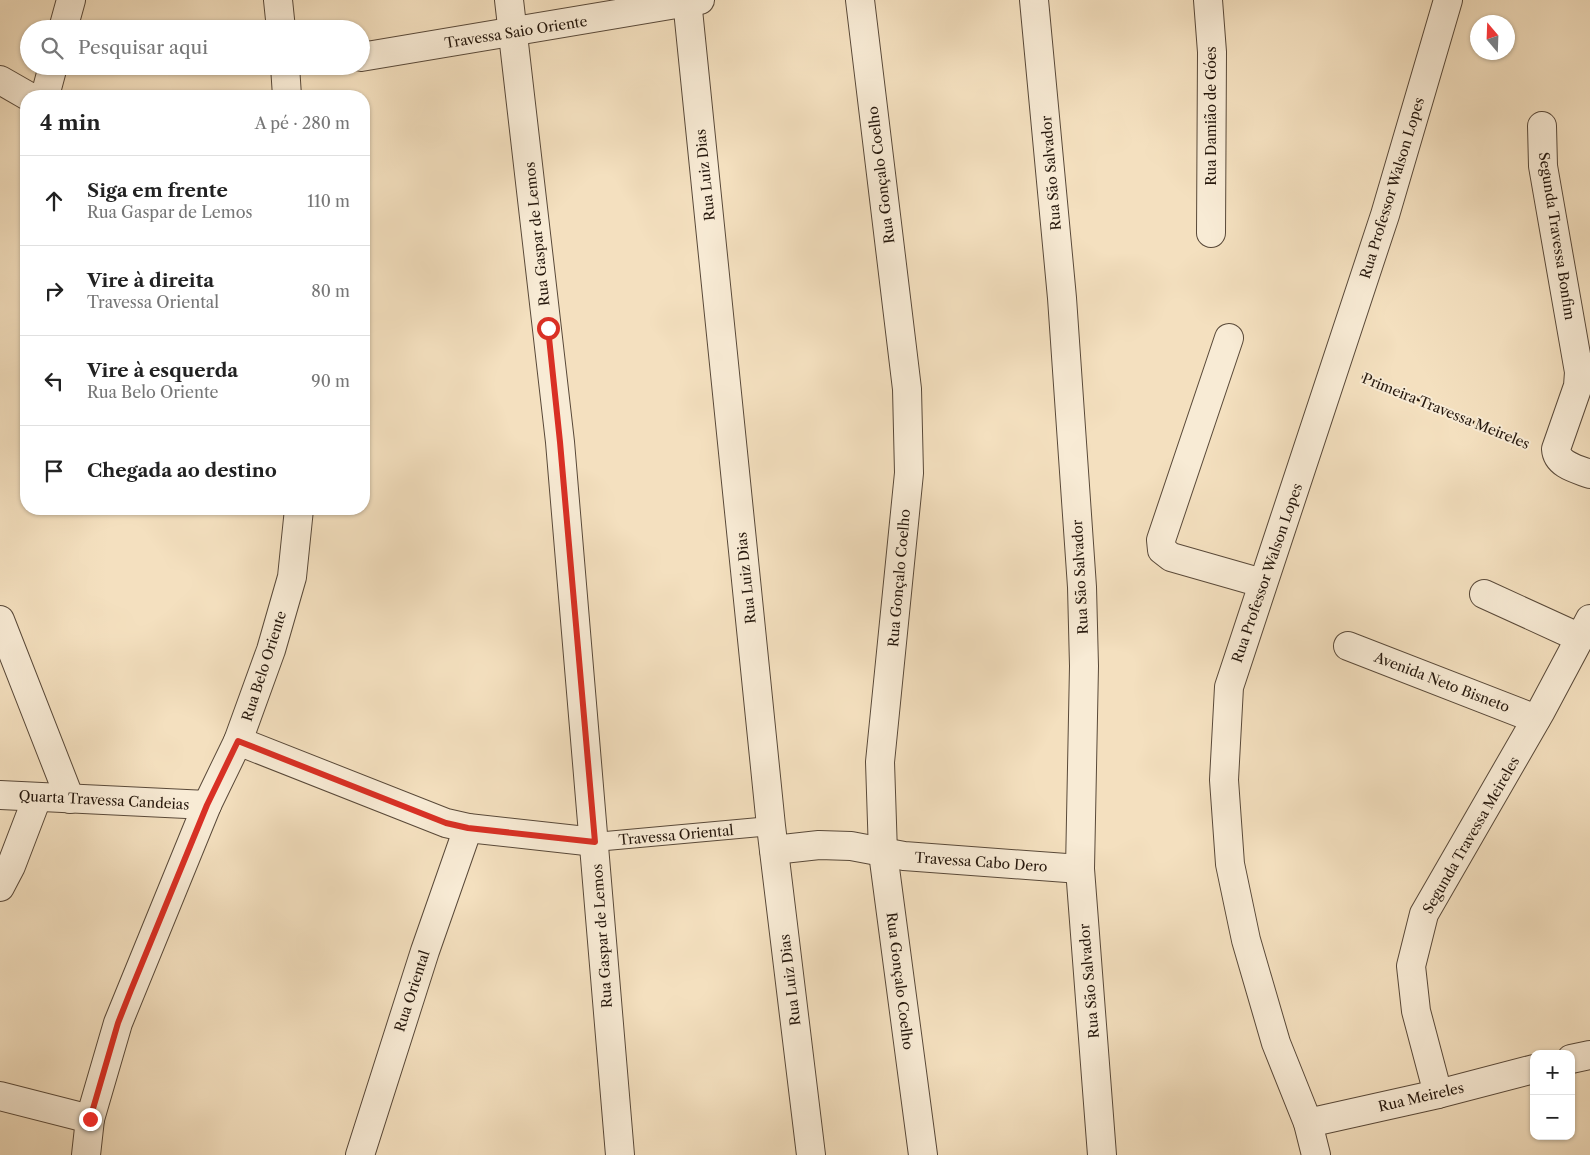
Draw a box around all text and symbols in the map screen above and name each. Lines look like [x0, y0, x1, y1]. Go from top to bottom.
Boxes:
street label: Travessa Saio Oriente [443, 12, 589, 52]
north arrow [1470, 15, 1515, 60]
search box [20, 20, 370, 75]
icon: search [38, 34, 66, 62]
text: Pesquisar aqui [78, 36, 208, 59]
street label: Rua Damião de Góes [1202, 46, 1220, 186]
street label: Rua Professor Walson Lopes [1356, 95, 1428, 281]
street label: Rua Gonçalo Coelho [864, 105, 898, 245]
text: 4 min [40, 110, 101, 135]
text: A pé · 280 m [255, 113, 350, 133]
street label: Rua São Salvador [1037, 115, 1065, 231]
street label: Rua Luiz Dias [691, 128, 719, 222]
street label: Segunda Travessa Bonfim [1535, 151, 1579, 321]
street label: Rua Gaspar de Lemos [520, 161, 554, 307]
text: Siga em frente [87, 179, 228, 202]
icon: ahead [40, 187, 68, 215]
text: 110 m [307, 191, 350, 211]
text: Rua Gaspar de Lemos [87, 202, 252, 222]
text: Vire à direita [87, 269, 214, 292]
icon: right [40, 277, 68, 305]
text: 80 m [311, 281, 350, 301]
text: Travessa Oriental [87, 292, 219, 312]
route start [537, 317, 560, 340]
text: Vire à esquerda [87, 359, 238, 382]
icon: left [40, 367, 68, 395]
street label: Primeira Travessa Meireles [1360, 369, 1532, 453]
text: 90 m [311, 371, 350, 391]
text: Rua Belo Oriente [87, 382, 219, 402]
icon: arrive [40, 457, 68, 485]
text: Chegada ao destino [87, 459, 277, 482]
street label: Rua Professor Walson Lopes [1228, 481, 1306, 665]
street label: Rua Gonçalo Coelho [884, 508, 914, 648]
street label: Rua São Salvador [1068, 519, 1092, 635]
street label: Rua Luiz Dias [732, 531, 760, 625]
street label: Rua Belo Oriente [238, 608, 290, 724]
street label: Avenida Neto Bisneto [1371, 648, 1512, 716]
street label: Segunda Travessa Meireles [1419, 753, 1523, 917]
street label: Quarta Travessa Candeias [18, 787, 190, 813]
street label: Travessa Oriental [618, 821, 734, 849]
street label: Travessa Cabo Dero [914, 848, 1048, 876]
street label: Rua Gaspar de Lemos [588, 863, 616, 1009]
street label: Rua Gonçalo Coelho [883, 911, 917, 1051]
street label: Rua São Salvador [1075, 923, 1103, 1039]
street label: Rua Luiz Dias [775, 933, 805, 1027]
street label: Rua Oriental [390, 948, 434, 1034]
map controls [1530, 1050, 1575, 1140]
button: + [1530, 1050, 1575, 1095]
street label: Rua Meireles [1376, 1078, 1466, 1116]
button: − [1530, 1095, 1575, 1140]
route end [79, 1108, 102, 1131]

